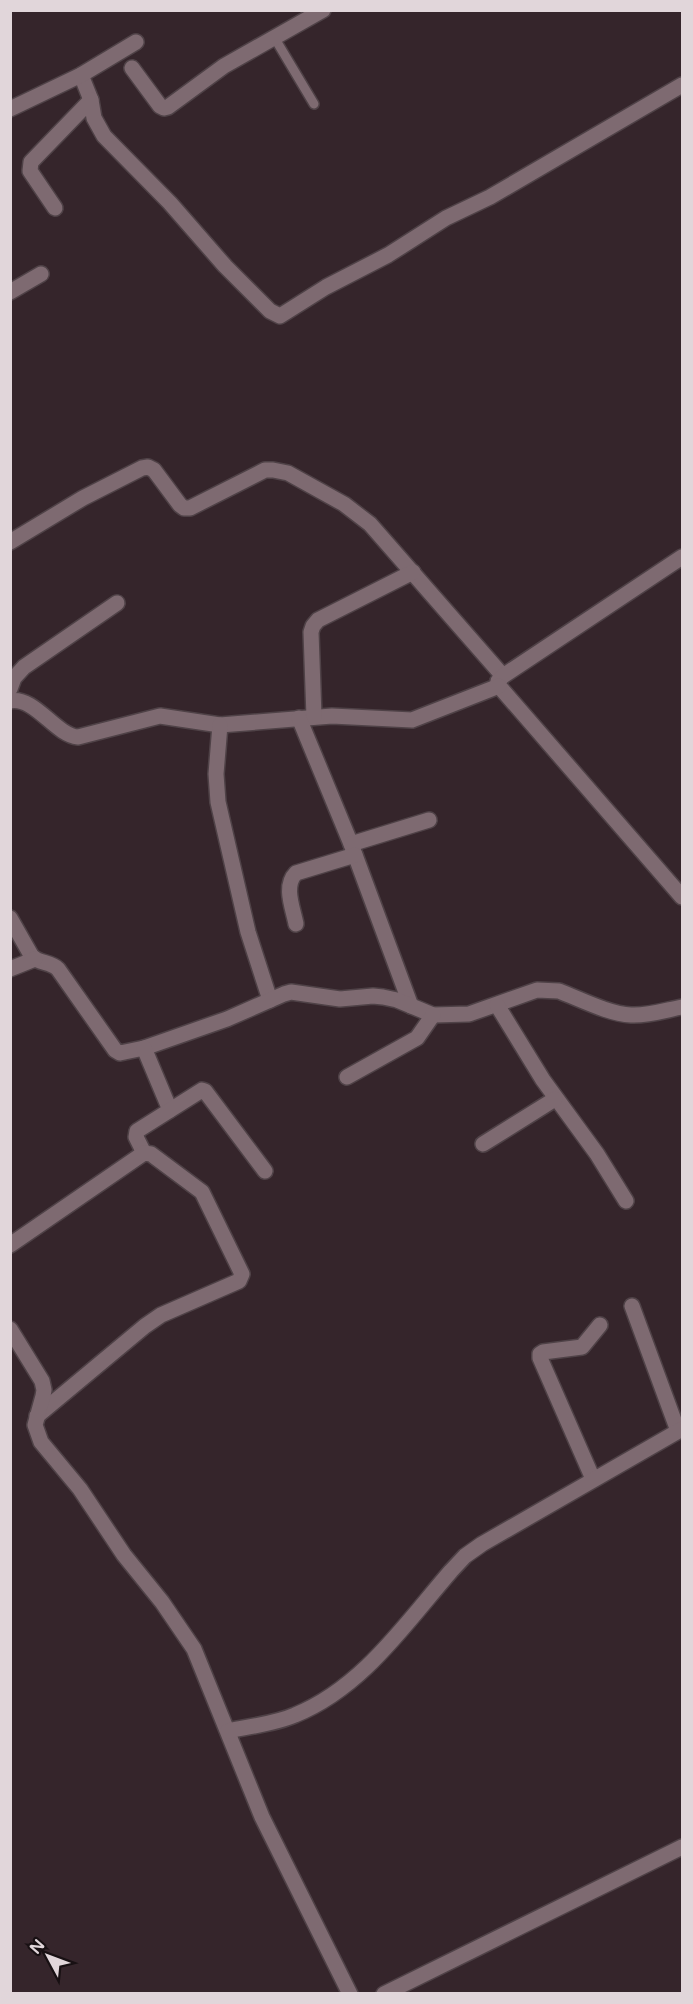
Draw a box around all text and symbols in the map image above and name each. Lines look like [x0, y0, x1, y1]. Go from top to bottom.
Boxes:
north arrow [18, 1926, 78, 1986]
text: N [26, 1935, 49, 1958]

